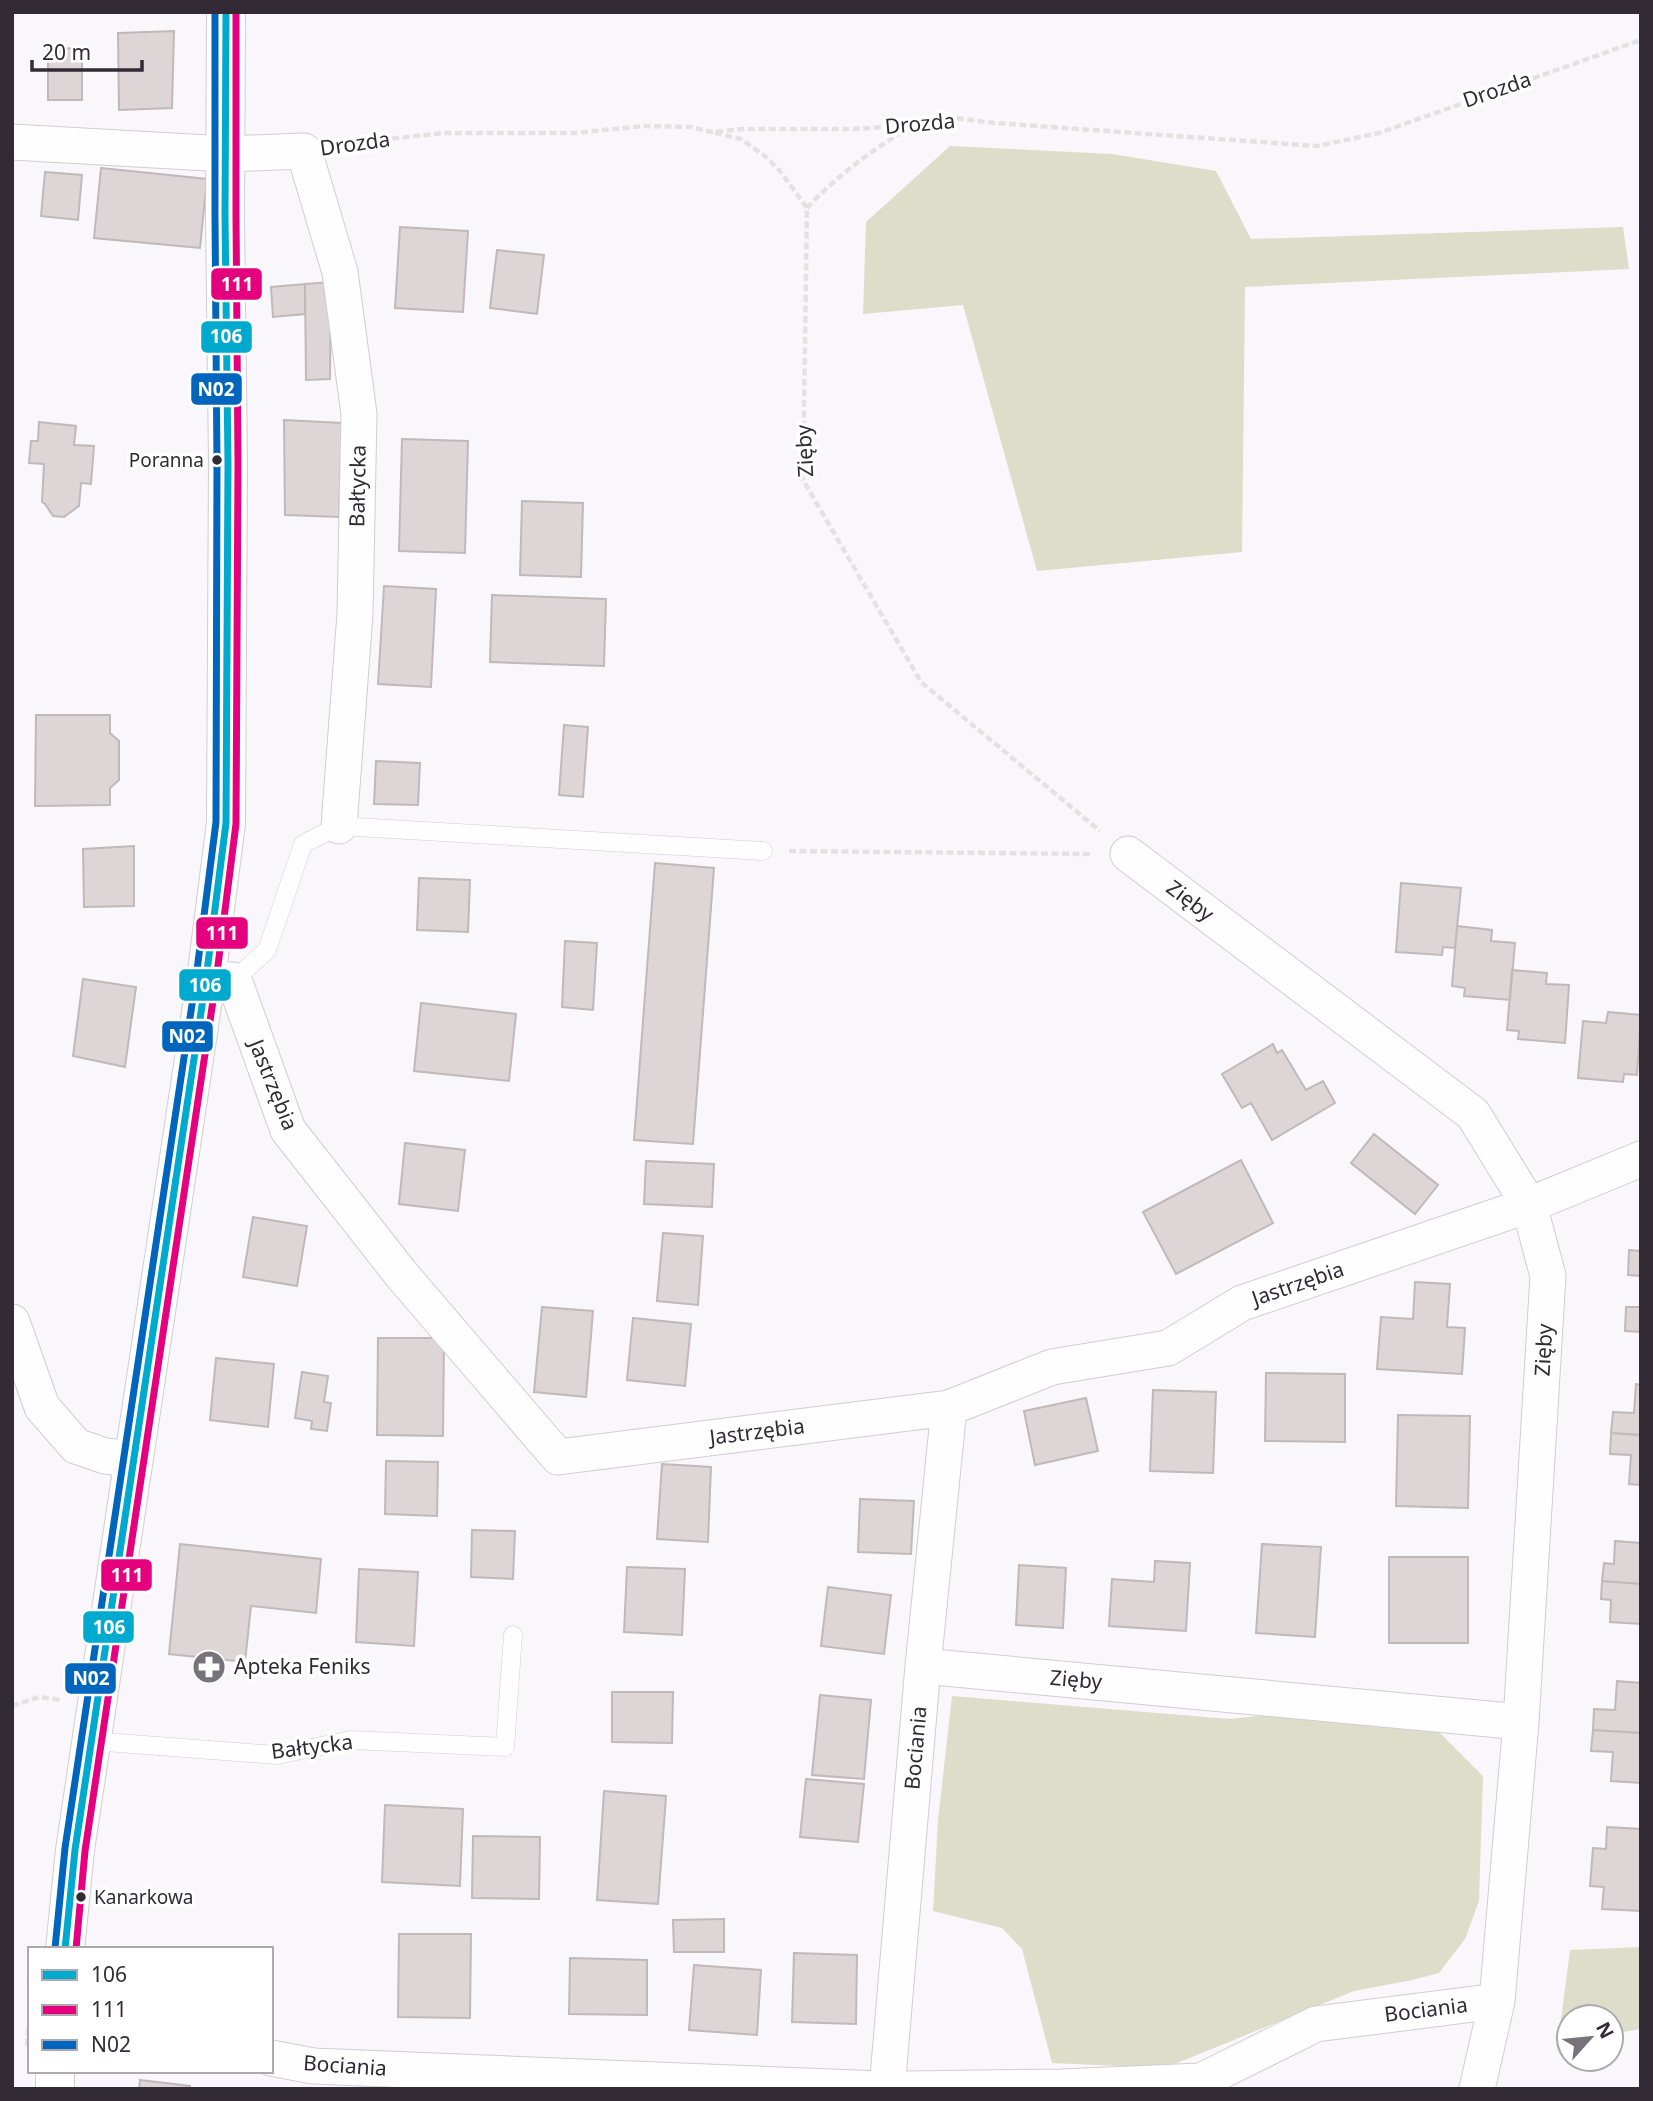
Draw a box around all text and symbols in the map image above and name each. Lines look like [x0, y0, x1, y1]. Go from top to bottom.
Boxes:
scale bar [32, 28, 142, 72]
text: 20 m [42, 38, 91, 66]
street label: Drozda [1459, 64, 1535, 114]
street label: Drozda [883, 106, 956, 140]
street label: Drozda [318, 124, 392, 162]
line badge: 111 [210, 267, 263, 301]
text: 111 [221, 271, 253, 297]
line badge: 106 [200, 320, 253, 354]
text: 106 [210, 323, 242, 349]
line badge: N02 [190, 372, 243, 406]
text: N02 [197, 376, 235, 402]
street label: Zięby [789, 424, 819, 478]
street label: Bałtycka [342, 445, 372, 527]
place label: Poranna [129, 447, 204, 473]
marker: Poranna [210, 453, 224, 467]
street label: Zięby [1161, 873, 1220, 927]
line badge: 111 [195, 916, 249, 950]
text: 111 [206, 920, 238, 946]
line badge: 106 [178, 968, 232, 1002]
text: 106 [189, 972, 221, 998]
line badge: N02 [161, 1020, 214, 1053]
text: N02 [168, 1023, 206, 1049]
street label: Jastrzębia [242, 1033, 305, 1134]
street label: Jastrzębia [1246, 1254, 1347, 1313]
street label: Zięby [1528, 1323, 1558, 1377]
street label: Jastrzębia [706, 1411, 806, 1451]
line badge: 111 [100, 1558, 153, 1592]
text: 111 [111, 1562, 143, 1588]
line badge: 106 [82, 1610, 135, 1644]
text: 106 [93, 1614, 125, 1640]
pharmacy icon: Apteka Feniks [190, 1648, 228, 1686]
place label: Apteka Feniks [234, 1652, 371, 1680]
line badge: N02 [64, 1662, 117, 1695]
street label: Zięby [1049, 1663, 1104, 1695]
text: N02 [72, 1665, 110, 1691]
street label: Bociania [897, 1705, 933, 1791]
street label: Bałtycka [269, 1727, 354, 1765]
place label: Kanarkowa [94, 1884, 194, 1910]
marker: Kanarkowa [74, 1890, 88, 1904]
legend [28, 1947, 273, 2073]
text: 106 [91, 1960, 127, 1988]
street label: Bociania [1383, 1990, 1469, 2028]
text: 111 [91, 1995, 127, 2023]
north arrow [1555, 2003, 1625, 2073]
text: N [1590, 2017, 1620, 2043]
text: N02 [91, 2030, 131, 2058]
street label: Bociania [302, 2048, 388, 2082]

